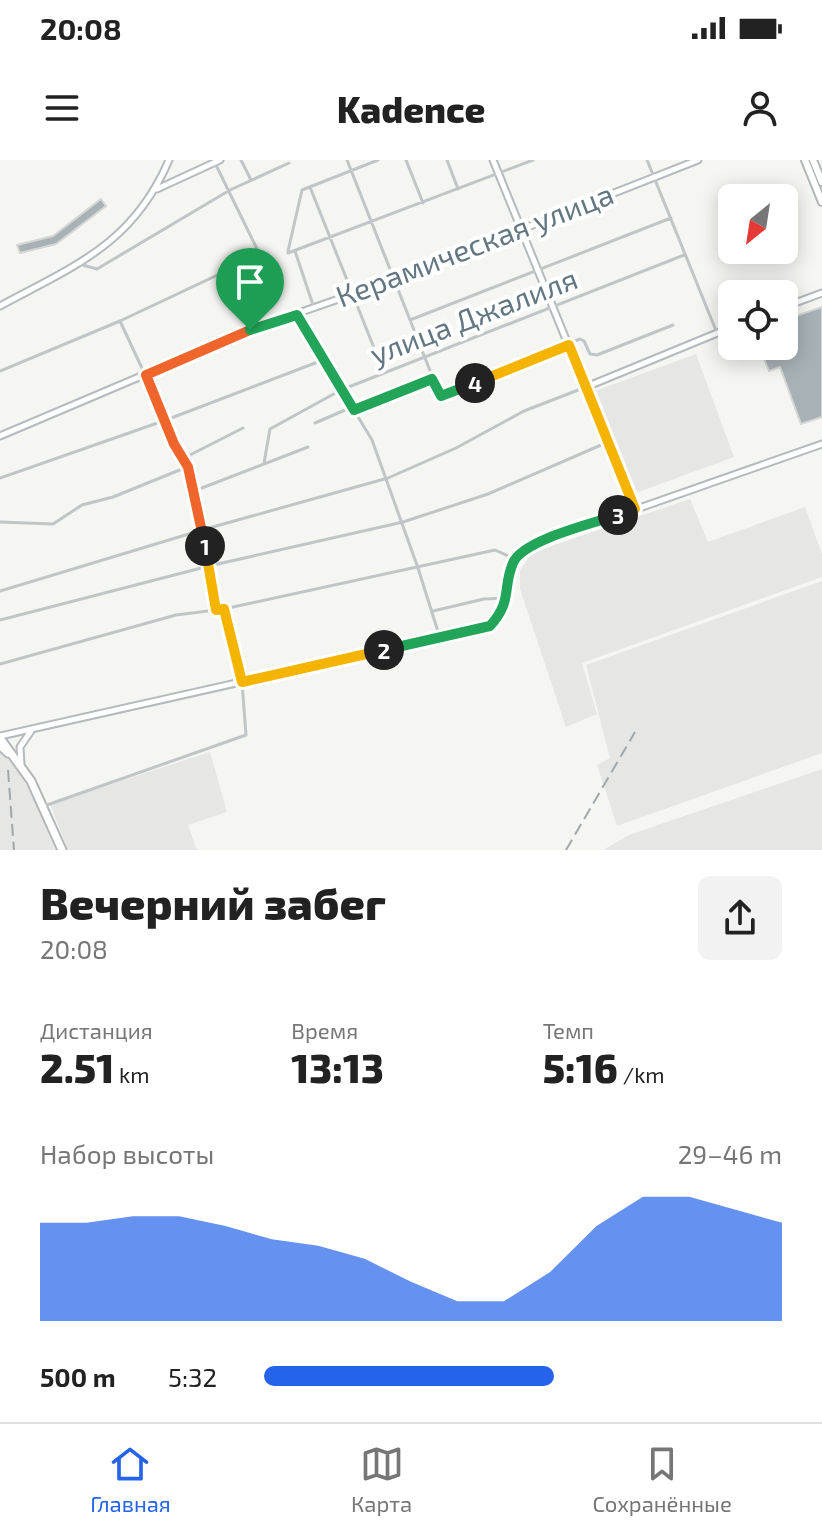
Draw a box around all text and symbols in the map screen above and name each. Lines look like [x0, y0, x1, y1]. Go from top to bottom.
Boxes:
text: 20:08 [40, 10, 122, 46]
icon: menu [40, 86, 84, 130]
icon: person [738, 86, 782, 130]
text: Kadence [337, 87, 485, 130]
street label: Керамическая улица [330, 175, 619, 315]
north arrow [718, 184, 798, 264]
map controls [718, 184, 798, 360]
pin [216, 248, 284, 330]
street label: улица Джалиля [365, 259, 582, 372]
icon: arrive [228, 260, 272, 304]
button: locate [718, 280, 798, 360]
pin: 4 [455, 363, 495, 403]
text: 4 [468, 370, 482, 396]
pin: 3 [598, 495, 638, 535]
text: 3 [612, 502, 624, 528]
pin: 1 [185, 526, 225, 566]
text: 1 [200, 533, 210, 559]
pin: 2 [364, 630, 404, 670]
text: 2 [378, 637, 390, 663]
text: Вечерний забег [40, 876, 386, 929]
button: share [698, 876, 782, 960]
text: 20:08 [40, 933, 108, 964]
text: Дистанция [40, 1017, 153, 1043]
text: Время [291, 1017, 358, 1043]
text: Темп [543, 1017, 594, 1043]
text: 2.51 [40, 1043, 114, 1091]
text: 13:13 [291, 1043, 384, 1091]
text: 5:16 [543, 1043, 618, 1091]
text: km [114, 1061, 150, 1087]
text: /km [618, 1061, 665, 1087]
text: Набор высоты [40, 1138, 214, 1169]
text: 29–46 m [678, 1138, 782, 1169]
text: 500 m [40, 1361, 116, 1392]
text: 5:32 [168, 1361, 217, 1392]
tab: Главная [90, 1442, 171, 1516]
tab: Карта [351, 1442, 412, 1516]
tab: Сохранённые [592, 1442, 732, 1516]

